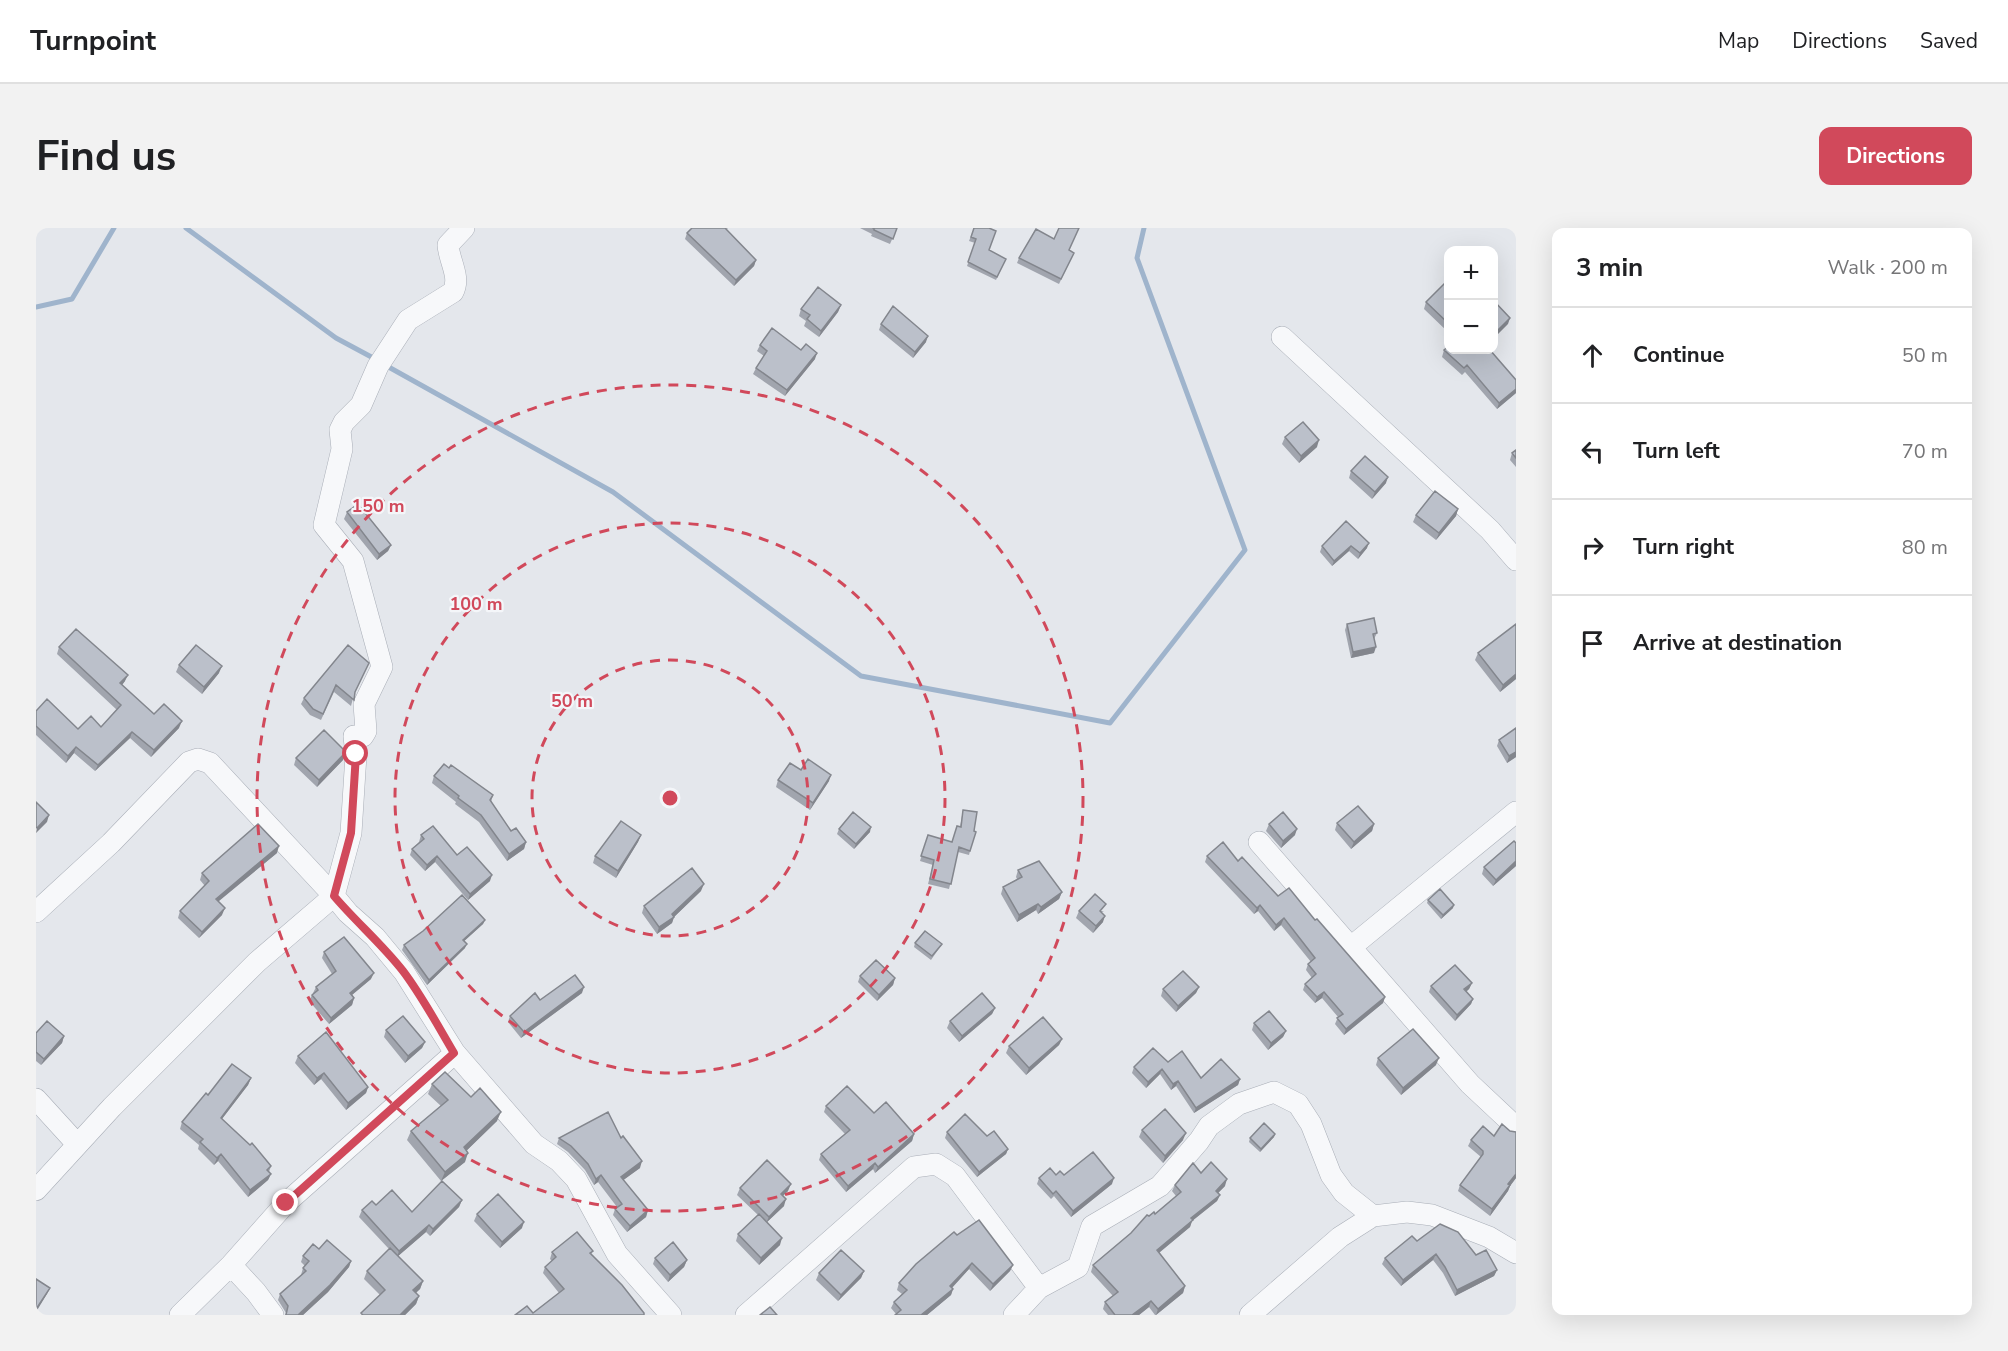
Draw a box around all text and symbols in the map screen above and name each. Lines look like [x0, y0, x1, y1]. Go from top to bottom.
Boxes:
text: Turnpoint [30, 22, 156, 60]
text: Map [1718, 27, 1759, 55]
text: Directions [1792, 27, 1887, 55]
text: Saved [1920, 27, 1978, 55]
button: Directions [1819, 127, 1972, 185]
text: Find us [36, 128, 176, 185]
map controls [1444, 246, 1498, 354]
button: + [1444, 246, 1498, 300]
text: 3 min [1576, 250, 1643, 285]
text: Walk · 200 m [1828, 254, 1948, 281]
button: − [1444, 300, 1498, 354]
icon: ahead [1576, 339, 1609, 372]
text: Continue [1633, 340, 1724, 370]
text: 50 m [1902, 342, 1948, 369]
icon: left [1576, 435, 1609, 468]
text: Turn left [1633, 436, 1720, 466]
text: 70 m [1902, 438, 1948, 465]
text: 150 m [351, 494, 405, 518]
icon: right [1576, 531, 1609, 564]
text: Turn right [1633, 532, 1734, 562]
text: 80 m [1902, 534, 1948, 561]
text: 100 m [449, 592, 503, 616]
icon: arrive [1576, 627, 1609, 660]
text: Arrive at destination [1633, 628, 1842, 658]
text: 50 m [551, 689, 593, 713]
route start [342, 740, 368, 766]
centre of rings [660, 788, 680, 808]
route end [272, 1189, 298, 1215]

